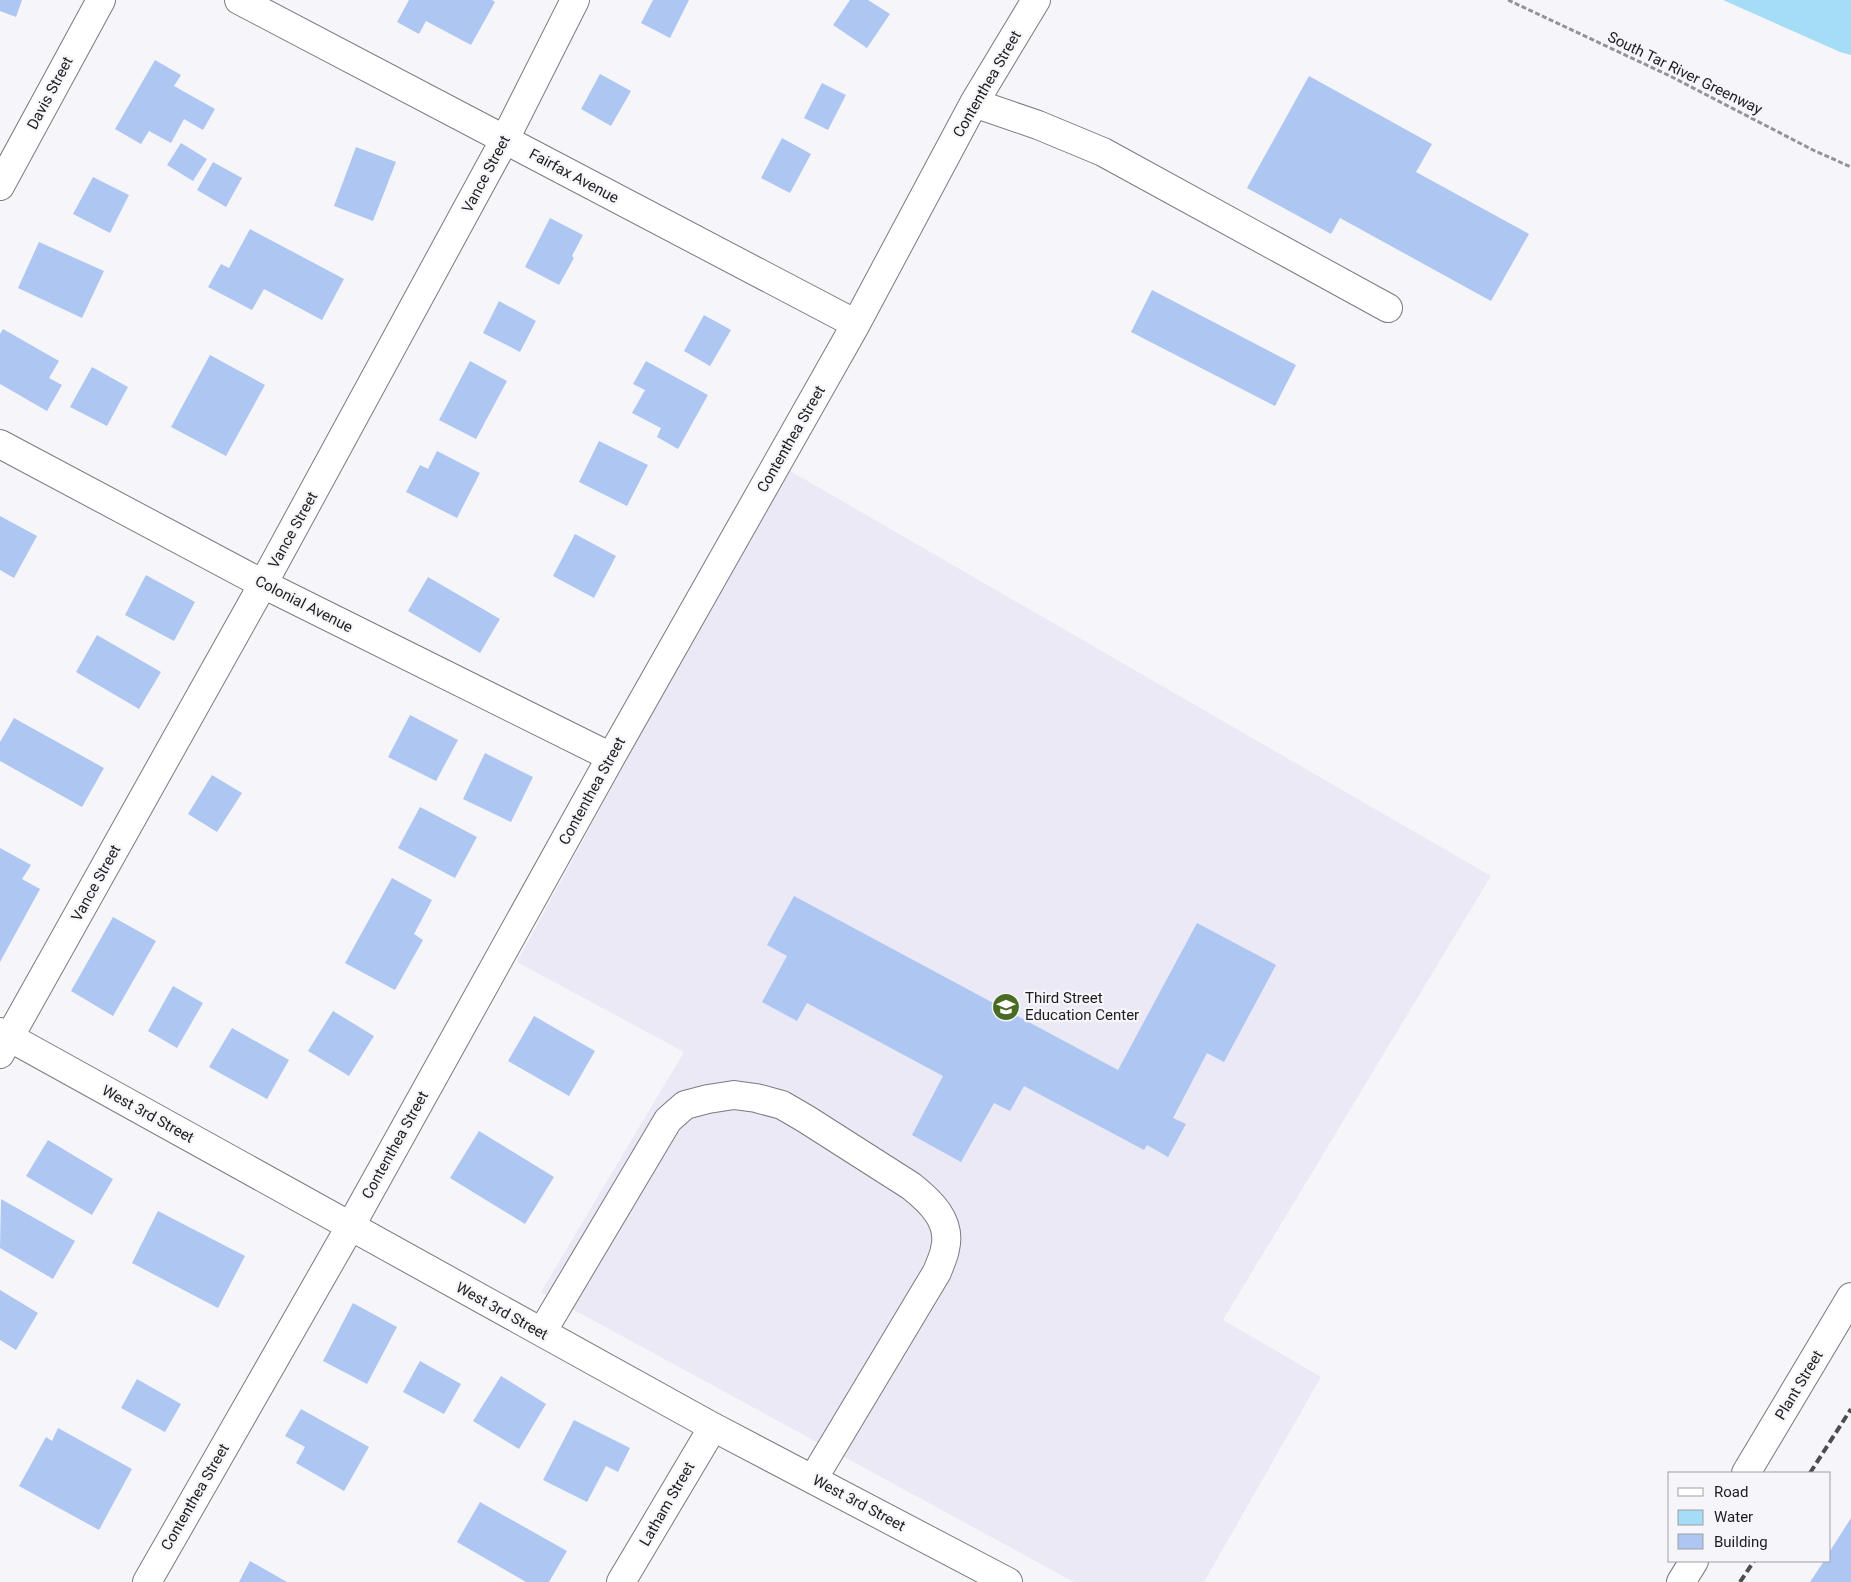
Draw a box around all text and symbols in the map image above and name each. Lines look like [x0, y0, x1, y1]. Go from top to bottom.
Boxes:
street label: Contenthea Street [949, 27, 1025, 141]
street label: South Tar River Greenway [1605, 28, 1765, 118]
street label: Davis Street [23, 53, 77, 132]
street label: Vance Street [458, 132, 514, 216]
street label: Fairfax Avenue [526, 145, 622, 207]
street label: Contenthea Street [753, 382, 829, 496]
street label: Vance Street [265, 488, 321, 571]
street label: Colonial Avenue [252, 572, 356, 636]
street label: Contenthea Street [555, 734, 629, 848]
street label: Vance Street [68, 841, 124, 924]
place label: Third Street Education Center [1025, 989, 1139, 1024]
school or university icon: Third Street Education Center [991, 992, 1021, 1022]
street label: West 3rd Street [99, 1081, 197, 1147]
street label: Contenthea Street [358, 1088, 432, 1202]
street label: West 3rd Street [453, 1278, 551, 1344]
street label: Plant Street [1771, 1347, 1827, 1423]
street label: Contenthea Street [157, 1440, 233, 1554]
street label: Latham Street [636, 1459, 698, 1549]
street label: West 3rd Street [810, 1471, 909, 1535]
legend [1668, 1472, 1831, 1562]
text: Road [1714, 1483, 1748, 1501]
text: Water [1714, 1508, 1753, 1526]
text: Building [1714, 1533, 1768, 1551]

